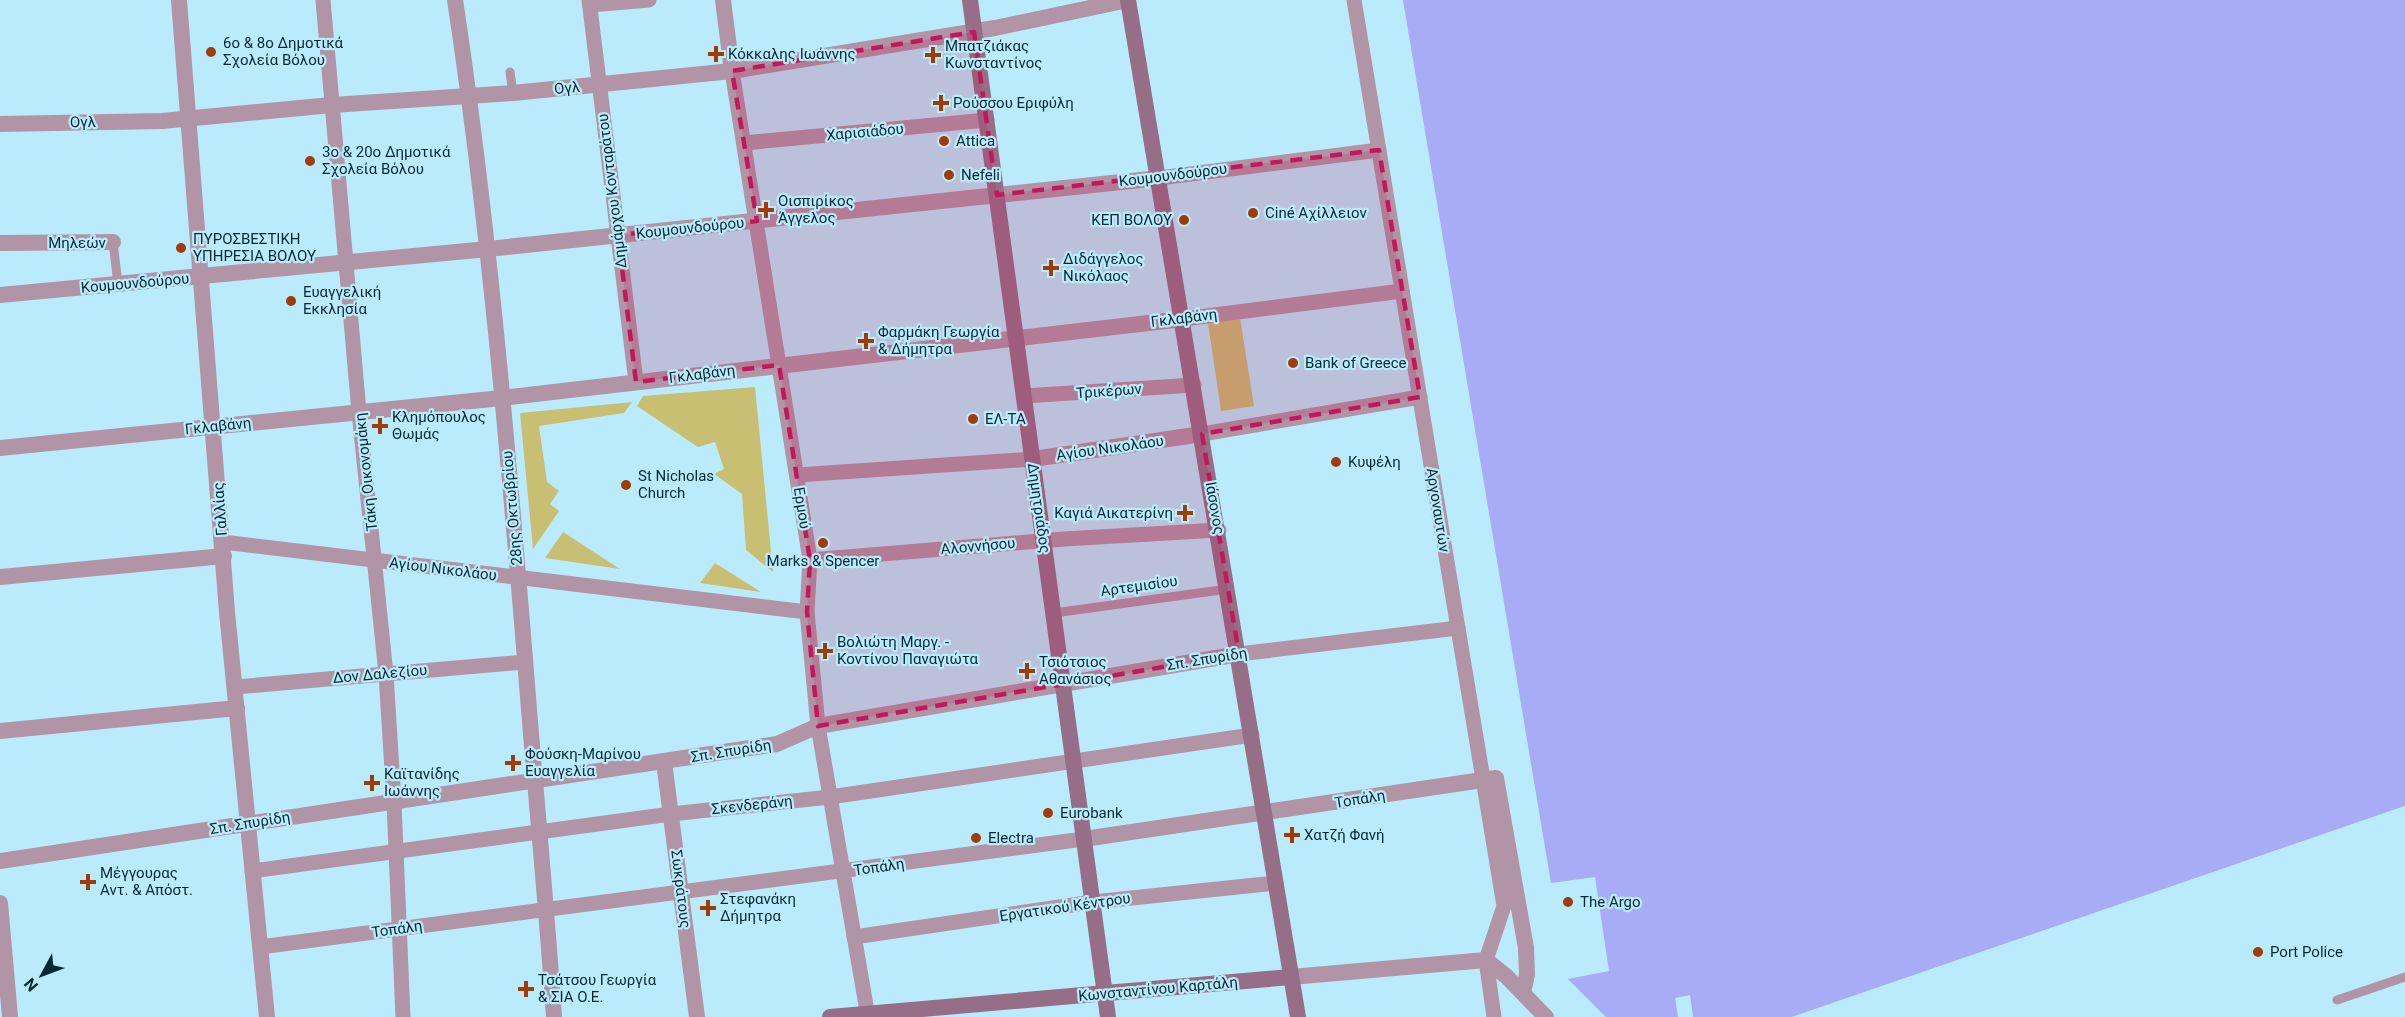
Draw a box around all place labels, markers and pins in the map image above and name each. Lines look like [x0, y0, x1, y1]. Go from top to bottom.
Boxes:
place label: 6ο & 8ο Δημοτικά Σχολεία Βόλου [223, 34, 343, 69]
place label: Μπατζιάκας Κωνσταντίνος [945, 37, 1042, 72]
marker: 6ο & 8ο Δημοτικά Σχολεία Βόλου [204, 45, 218, 59]
place label: Κόκκαλης Ιωάννης [728, 45, 856, 63]
marker: Κόκκαλης Ιωάννης [709, 47, 723, 61]
marker: Μπατζιάκας Κωνσταντίνος [926, 48, 940, 62]
place label: Ρούσσου Εριφύλη [953, 94, 1074, 112]
marker: Ρούσσου Εριφύλη [934, 96, 948, 110]
place label: Attica [956, 132, 995, 150]
marker: Attica [937, 134, 951, 148]
place label: 3ο & 20ο Δημοτικά Σχολεία Βόλου [322, 143, 451, 178]
marker: 3ο & 20ο Δημοτικά Σχολεία Βόλου [303, 154, 317, 168]
place label: Nefeli [961, 166, 1000, 184]
marker: Nefeli [942, 168, 956, 182]
place label: Οισπιρίκος Άγγελος [778, 192, 854, 227]
marker: Οισπιρίκος Άγγελος [759, 203, 773, 217]
place label: Ciné Αχίλλειον [1265, 204, 1367, 222]
marker: Ciné Αχίλλειον [1246, 206, 1260, 220]
place label: ΚΕΠ ΒΟΛΟΥ [1091, 211, 1172, 229]
marker: ΚΕΠ ΒΟΛΟΥ [1177, 213, 1191, 227]
place label: ΠΥΡΟΣΒΕΣΤΙΚΗ ΥΠΗΡΕΣΙΑ ΒΟΛΟΥ [193, 230, 316, 265]
marker: ΠΥΡΟΣΒΕΣΤΙΚΗ ΥΠΗΡΕΣΙΑ ΒΟΛΟΥ [174, 241, 188, 255]
place label: Διδάγγελος Νικόλαος [1063, 250, 1144, 285]
marker: Διδάγγελος Νικόλαος [1044, 261, 1058, 275]
place label: Ευαγγελική Εκκλησία [303, 283, 381, 318]
marker: Ευαγγελική Εκκλησία [284, 294, 298, 308]
place label: Φαρμάκη Γεωργία & Δήμητρα [878, 323, 1000, 358]
marker: Φαρμάκη Γεωργία & Δήμητρα [859, 334, 873, 348]
place label: Bank of Greece [1305, 354, 1407, 372]
marker: Bank of Greece [1286, 356, 1300, 370]
place label: Κλημόπουλος Θωμάς [392, 408, 486, 443]
place label: ΕΛ-ΤΑ [985, 410, 1026, 428]
marker: ΕΛ-ΤΑ [966, 412, 980, 426]
marker: Κλημόπουλος Θωμάς [373, 419, 387, 433]
place label: Κυψέλη [1348, 453, 1401, 471]
marker: Κυψέλη [1329, 455, 1343, 469]
place label: St Nicholas Church [638, 467, 714, 502]
marker: St Nicholas Church [619, 478, 633, 492]
place label: Καγιά Αικατερίνη [1054, 504, 1173, 522]
marker: Καγιά Αικατερίνη [1178, 506, 1192, 520]
marker: Marks & Spencer [816, 536, 830, 550]
place label: Marks & Spencer [767, 552, 879, 570]
place label: Βολιώτη Μαργ. - Κοντίνου Παναγιώτα [837, 633, 979, 668]
marker: Βολιώτη Μαργ. - Κοντίνου Παναγιώτα [818, 644, 832, 658]
place label: Τσιότσιος Αθανάσιος [1039, 653, 1111, 688]
marker: Τσιότσιος Αθανάσιος [1020, 664, 1034, 678]
place label: Φούσκη-Μαρίνου Ευαγγελία [525, 745, 641, 780]
marker: Φούσκη-Μαρίνου Ευαγγελία [506, 756, 520, 770]
place label: Καϊτανίδης Ιωάννης [384, 765, 460, 800]
marker: Καϊτανίδης Ιωάννης [365, 776, 379, 790]
place label: Eurobank [1060, 804, 1123, 822]
marker: Eurobank [1041, 806, 1055, 820]
place label: Χατζή Φανή [1304, 826, 1384, 844]
marker: Χατζή Φανή [1285, 828, 1299, 842]
place label: Electra [988, 829, 1034, 847]
marker: Electra [969, 831, 983, 845]
place label: Μέγγουρας Αντ. & Απόστ. [100, 864, 193, 899]
marker: Μέγγουρας Αντ. & Απόστ. [81, 875, 95, 889]
place label: Στεφανάκη Δήμητρα [720, 890, 796, 925]
place label: The Argo [1580, 893, 1641, 911]
marker: The Argo [1561, 895, 1575, 909]
marker: Στεφανάκη Δήμητρα [701, 901, 715, 915]
place label: Port Police [2270, 943, 2343, 961]
marker: Port Police [2251, 945, 2265, 959]
place label: Τσάτσου Γεωργία & ΣΙΑ Ο.Ε. [538, 971, 657, 1006]
marker: Τσάτσου Γεωργία & ΣΙΑ Ο.Ε. [519, 982, 533, 996]

